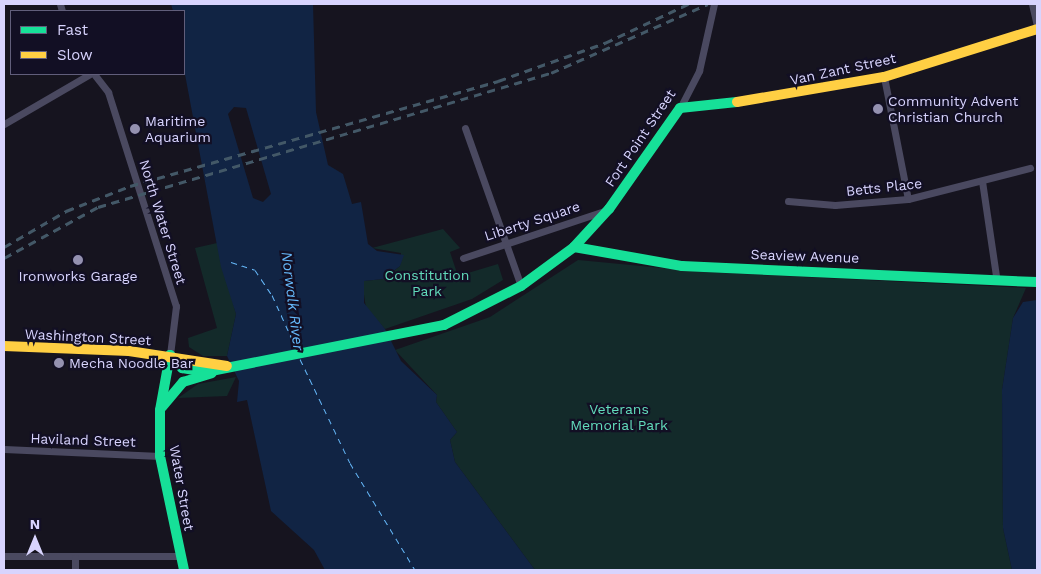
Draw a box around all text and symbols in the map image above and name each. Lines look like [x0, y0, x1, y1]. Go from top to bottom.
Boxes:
legend [10, 10, 185, 75]
text: Fast [57, 21, 88, 39]
text: Slow [57, 46, 93, 64]
street label: Van Zant Street [789, 50, 897, 88]
street label: Fort Point Street [601, 86, 679, 190]
place label: Community Advent Christian Church [888, 93, 1019, 125]
marker: Community Advent Christian Church [872, 103, 884, 115]
place label: Maritime Aquarium [145, 113, 211, 146]
marker: Maritime Aquarium [129, 123, 141, 135]
street label: North Water Street [136, 157, 190, 287]
street label: Betts Place [845, 175, 923, 199]
street label: Liberty Square [482, 198, 582, 244]
street label: Seaview Avenue [750, 246, 860, 266]
water label: Norwalk River [277, 250, 307, 352]
marker: Ironworks Garage [72, 254, 84, 266]
park label: Constitution Park [385, 267, 469, 300]
place label: Ironworks Garage [18, 268, 138, 284]
street label: Washington Street [24, 325, 152, 349]
place label: Mecha Noodle Bar [69, 355, 194, 371]
marker: Mecha Noodle Bar [53, 357, 65, 369]
park label: Veterans Memorial Park [570, 401, 668, 434]
street label: Haviland Street [30, 430, 136, 450]
street label: Water Street [166, 444, 198, 532]
north arrow [10, 514, 60, 564]
text: N [30, 516, 40, 532]

